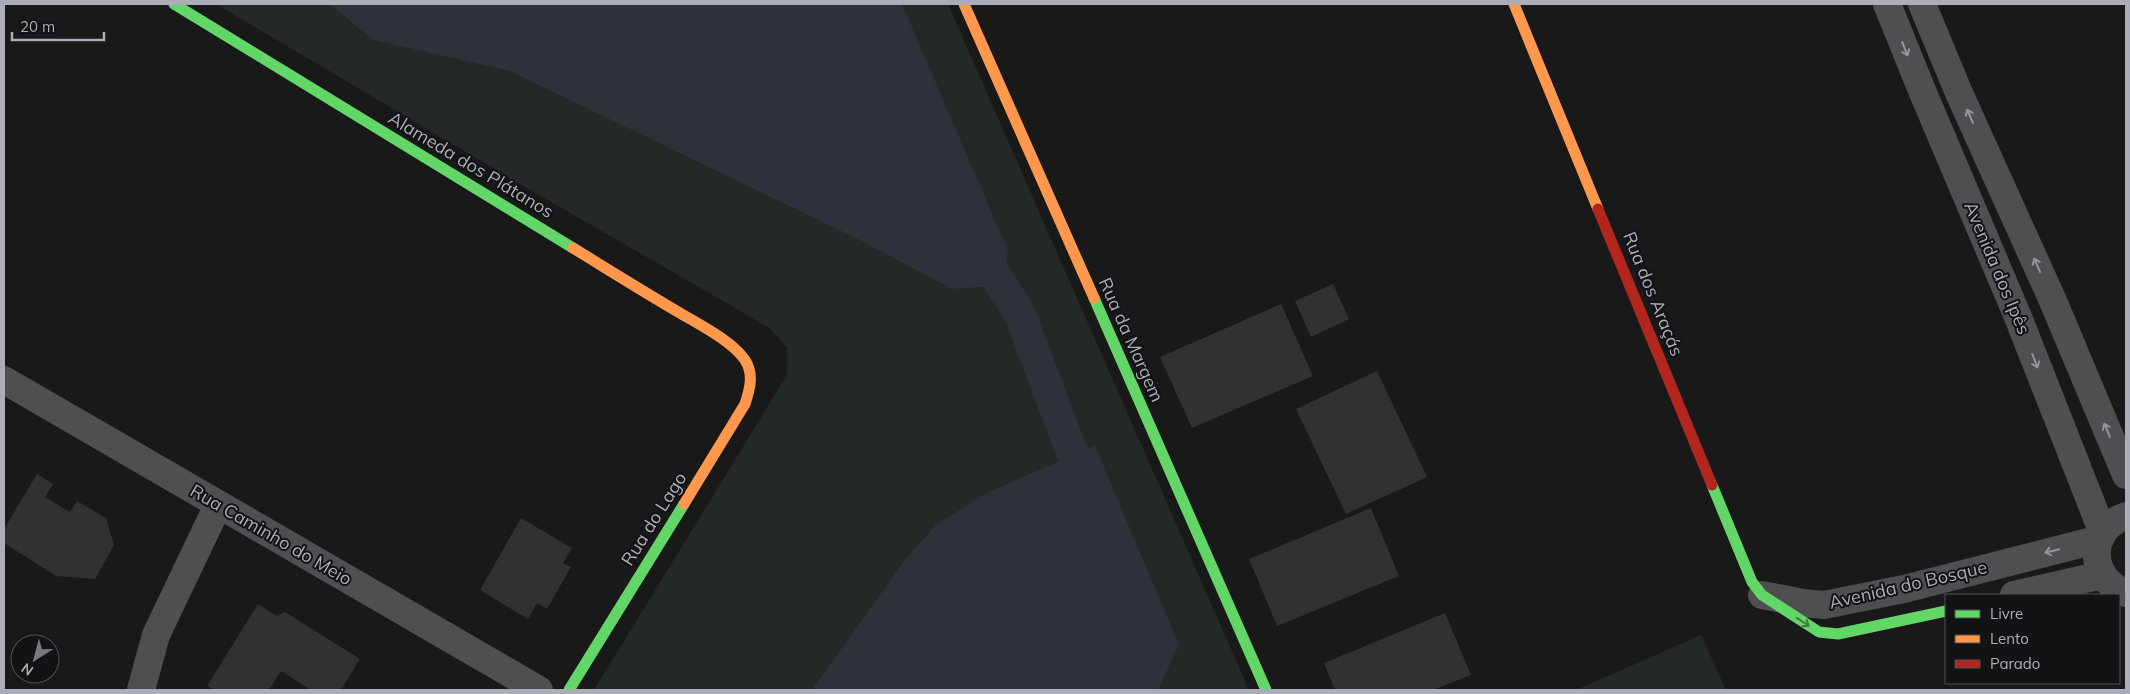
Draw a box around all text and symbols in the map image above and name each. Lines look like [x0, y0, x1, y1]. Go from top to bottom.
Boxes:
scale bar [12, 10, 105, 42]
text: 20 m [20, 17, 55, 36]
one-way arrow [1901, 41, 1911, 56]
street label: Alameda dos Plátanos [385, 106, 558, 223]
one-way arrow [1964, 109, 1974, 124]
street label: Avenida dos Ipês [1959, 198, 2036, 338]
street label: Rua dos Araçás [1618, 228, 1689, 359]
one-way arrow [2031, 258, 2041, 273]
street label: Rua da Margem [1094, 274, 1169, 406]
one-way arrow [2031, 353, 2040, 368]
one-way arrow [2102, 423, 2112, 438]
street label: Rua do Lago [616, 468, 691, 570]
street label: Rua Caminho do Meio [186, 479, 356, 590]
one-way arrow [2045, 547, 2061, 556]
street label: Avenida do Bosque [1827, 555, 1989, 614]
legend [1945, 594, 2120, 684]
text: Livre [1990, 604, 2023, 623]
one-way arrow [1796, 616, 1810, 627]
text: Lento [1990, 629, 2029, 648]
north arrow [10, 634, 60, 684]
text: Parado [1990, 654, 2040, 673]
text: N [18, 659, 37, 680]

